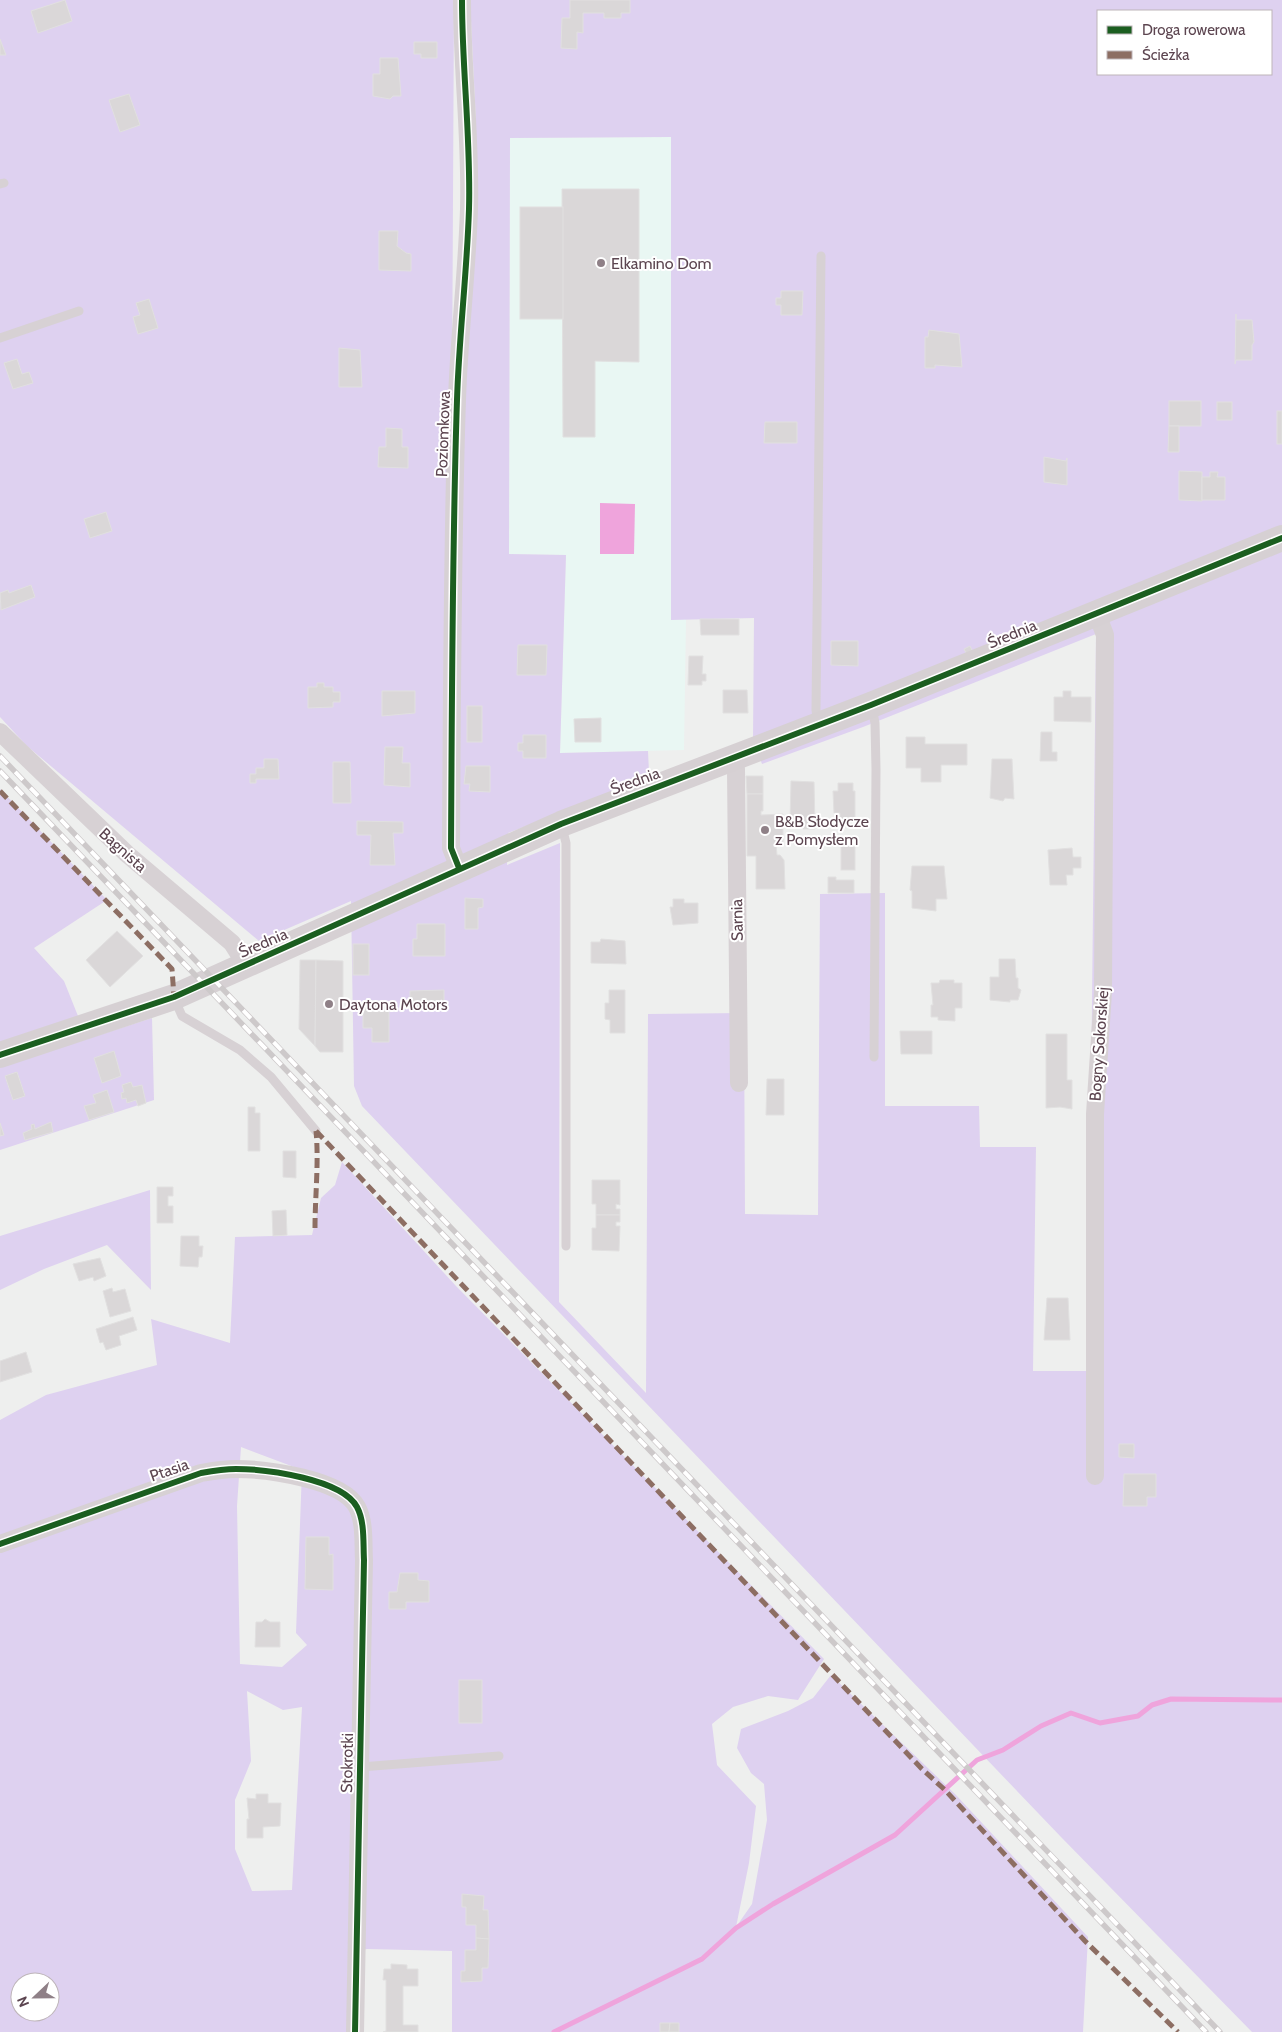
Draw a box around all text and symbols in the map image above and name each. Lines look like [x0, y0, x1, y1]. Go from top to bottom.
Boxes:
legend [1097, 10, 1272, 75]
text: Droga rowerowa [1142, 21, 1246, 39]
text: Ścieżka [1142, 45, 1190, 64]
place label: Elkamino Dom [611, 254, 712, 273]
marker: Elkamino Dom [595, 257, 607, 269]
street label: Poziomkowa [432, 390, 454, 477]
street label: Średnia [985, 615, 1040, 652]
street label: Średnia [608, 763, 663, 799]
place label: B&B Słodycze z Pomysłem [775, 812, 869, 849]
street label: Bagnista [95, 824, 151, 876]
marker: B&B Słodycze z Pomysłem [759, 824, 771, 836]
street label: Sarnia [727, 898, 747, 941]
street label: Średnia [236, 924, 291, 962]
street label: Bogny Sokorskiej [1086, 986, 1112, 1102]
place label: Daytona Motors [339, 995, 448, 1014]
marker: Daytona Motors [323, 998, 335, 1010]
street label: Ptasia [147, 1454, 191, 1485]
street label: Stokrotki [337, 1733, 357, 1793]
north arrow [10, 1972, 60, 2022]
text: N [13, 1994, 33, 2010]

